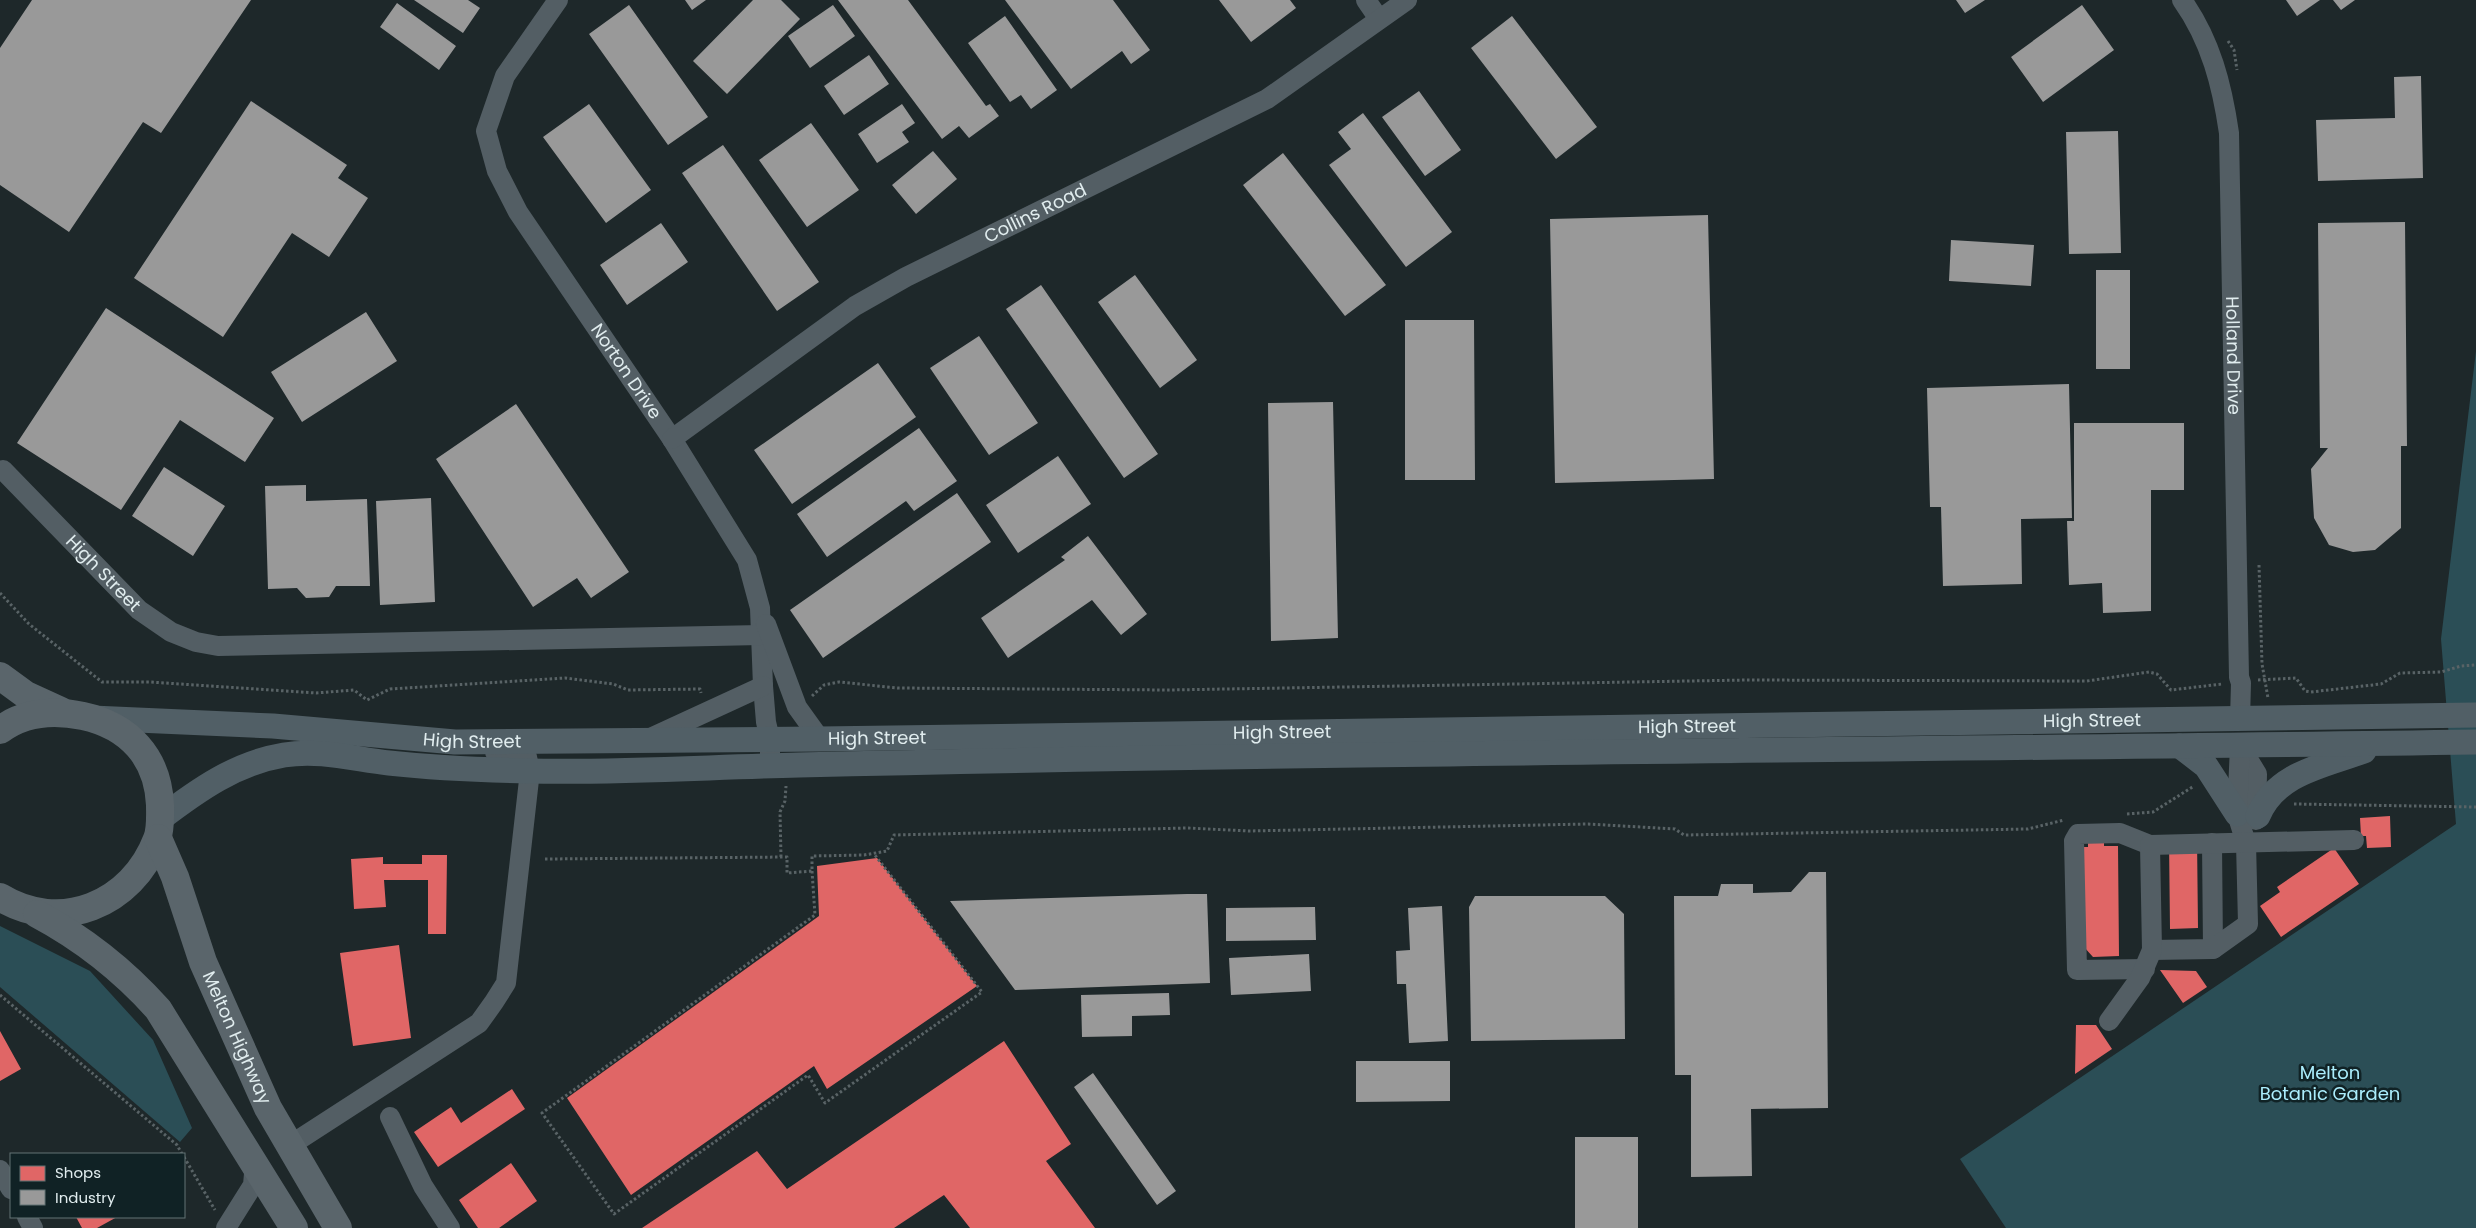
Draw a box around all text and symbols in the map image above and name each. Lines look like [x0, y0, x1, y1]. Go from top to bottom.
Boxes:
street label: Collins Road [980, 177, 1090, 249]
street label: Holland Drive [2220, 296, 2247, 415]
street label: Norton Drive [585, 318, 668, 424]
street label: High Street [61, 529, 147, 617]
street label: High Street [2043, 707, 2141, 733]
street label: High Street [1638, 713, 1736, 739]
street label: High Street [1233, 719, 1331, 745]
street label: High Street [828, 724, 926, 751]
street label: High Street [422, 726, 521, 754]
street label: Melton Highway [197, 967, 278, 1108]
park label: Melton Botanic Garden [2260, 1060, 2400, 1106]
legend [10, 1153, 185, 1218]
text: Shops [55, 1162, 101, 1183]
text: Industry [55, 1187, 116, 1208]

